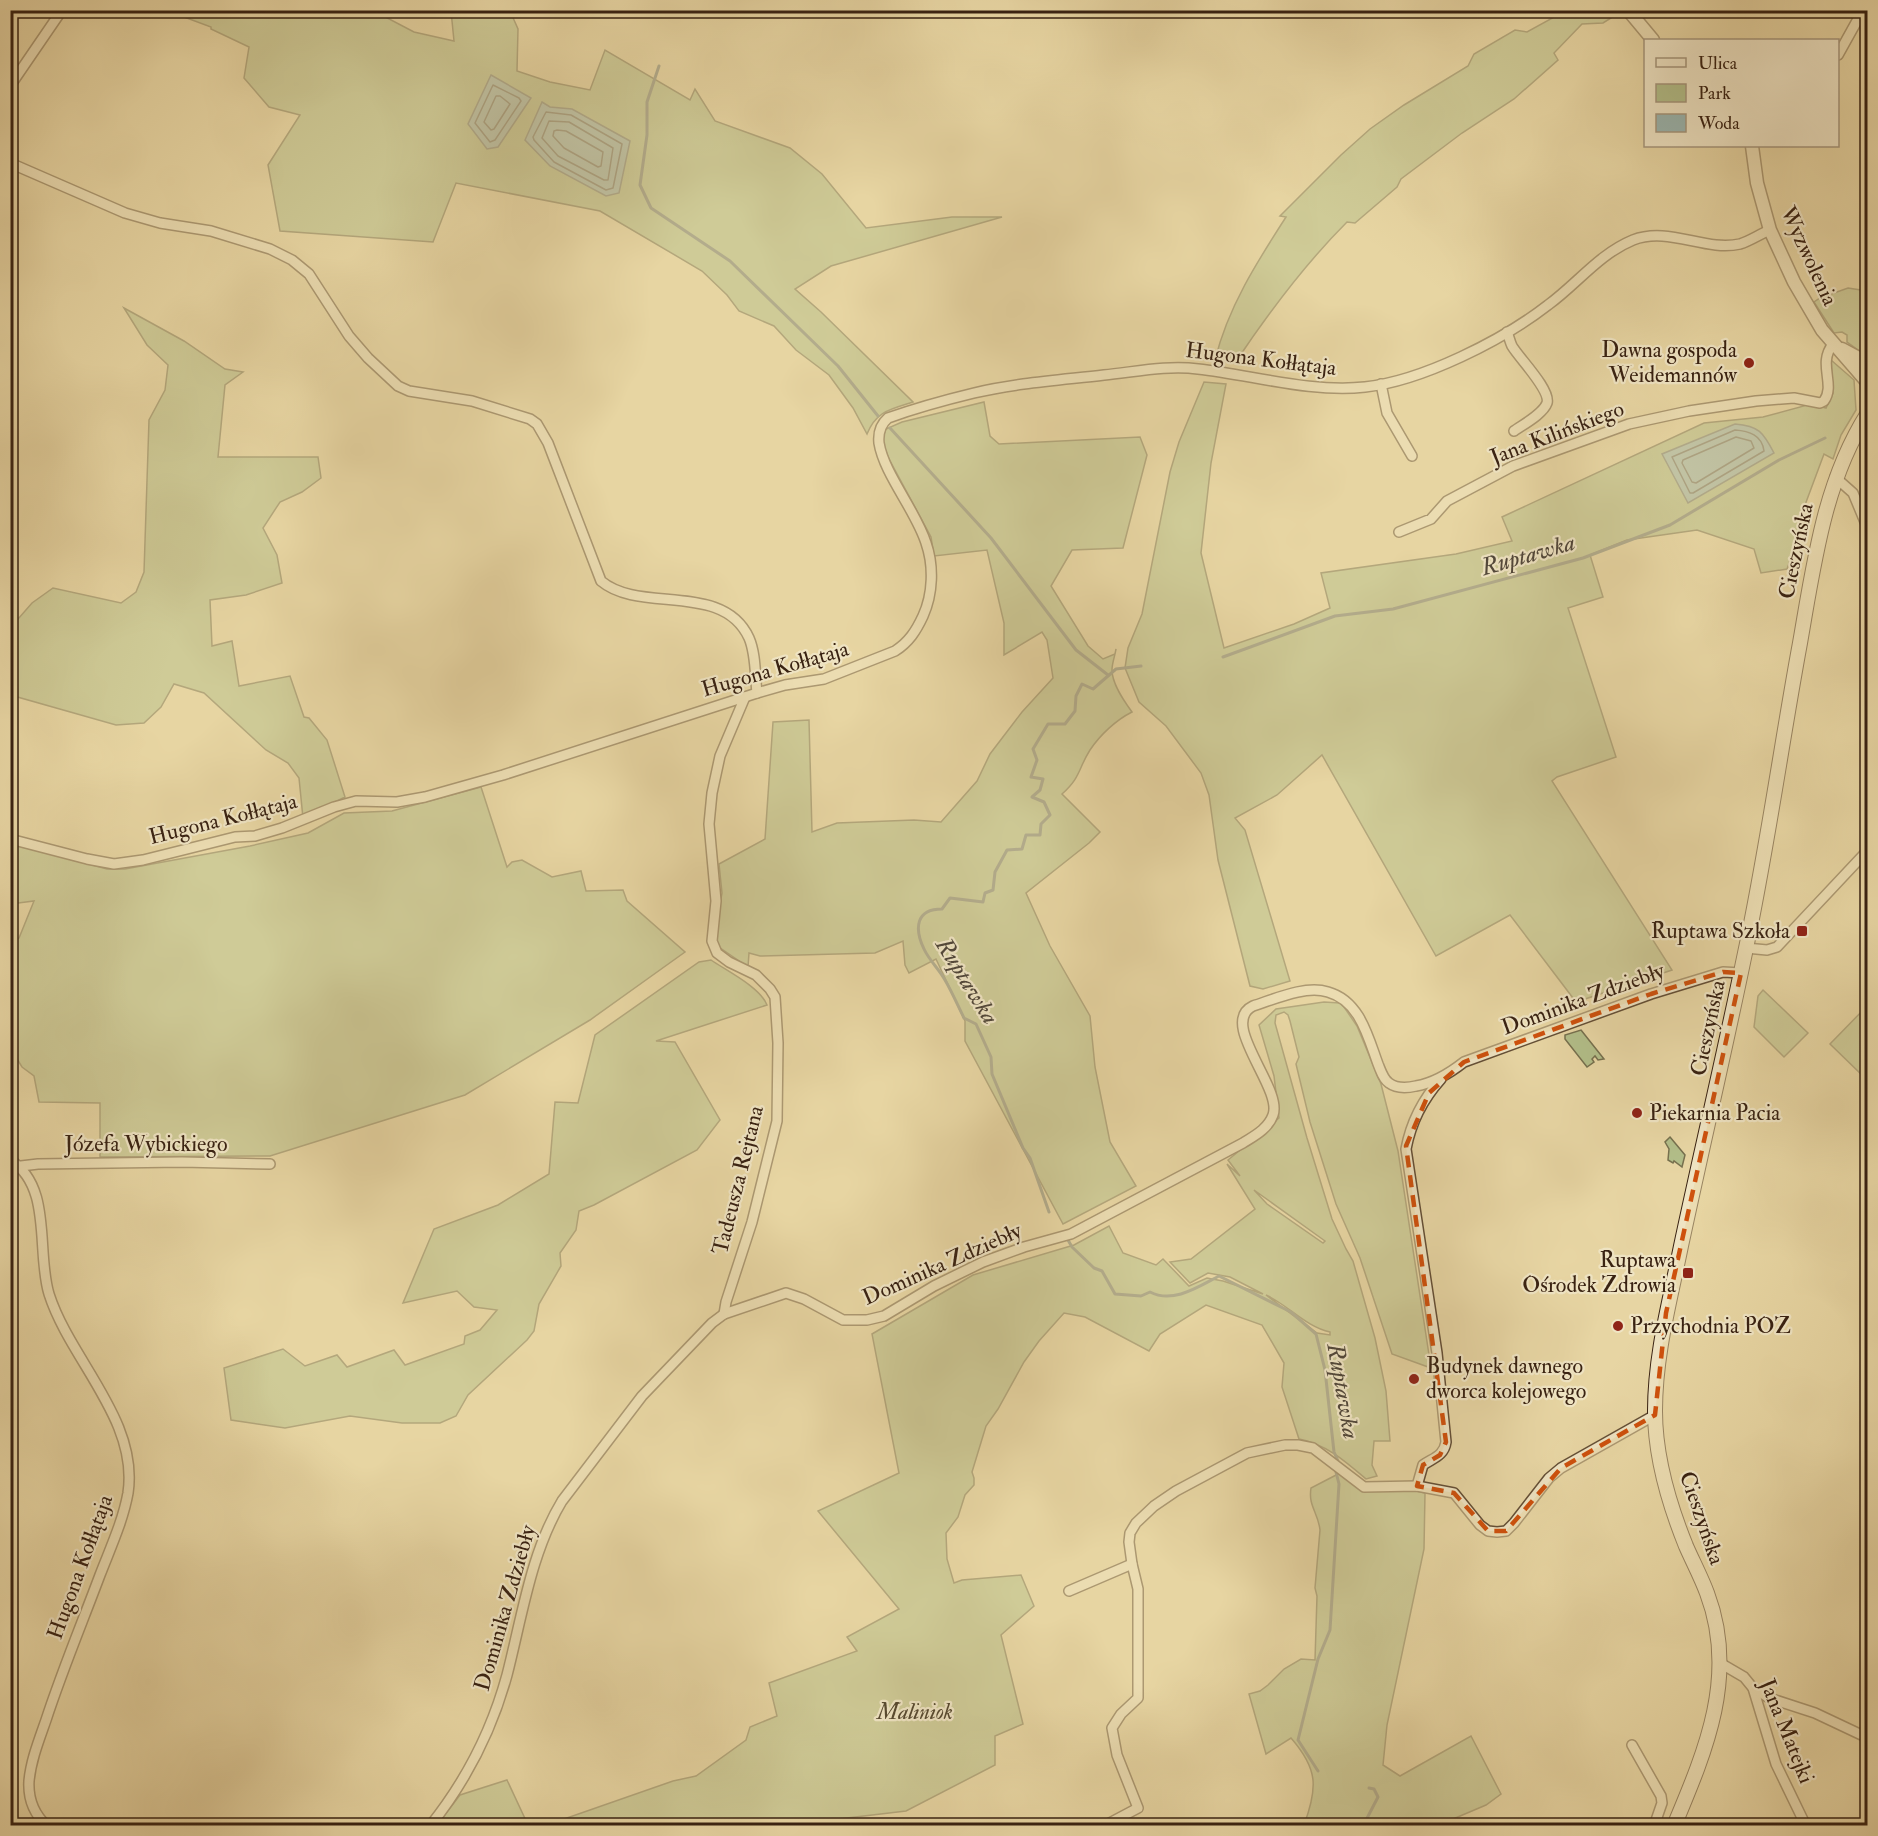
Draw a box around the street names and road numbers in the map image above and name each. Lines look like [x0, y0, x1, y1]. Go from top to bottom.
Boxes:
street label: Wyzwolenia [1773, 201, 1845, 311]
street label: Hugona Kołłątaja [1184, 336, 1339, 382]
street label: Jana Kilińskiego [1485, 395, 1628, 472]
street label: Cieszyńska [1772, 500, 1820, 601]
street label: Hugona Kołłątaja [698, 634, 853, 703]
street label: Hugona Kołłątaja [146, 787, 301, 851]
street label: Dominika Zdziebły [1498, 956, 1669, 1041]
street label: Cieszyńska [1684, 977, 1732, 1078]
street label: Tadeusza Rejtana [706, 1102, 770, 1257]
street label: Józefa Wybickiego [63, 1130, 228, 1158]
street label: Dominika Zdziebły [858, 1216, 1026, 1312]
street label: Cieszyńska [1673, 1468, 1731, 1569]
street label: Hugona Kołłątaja [41, 1490, 119, 1643]
street label: Dominika Zdziebły [468, 1521, 542, 1694]
street label: Jana Matejki [1753, 1674, 1821, 1788]

